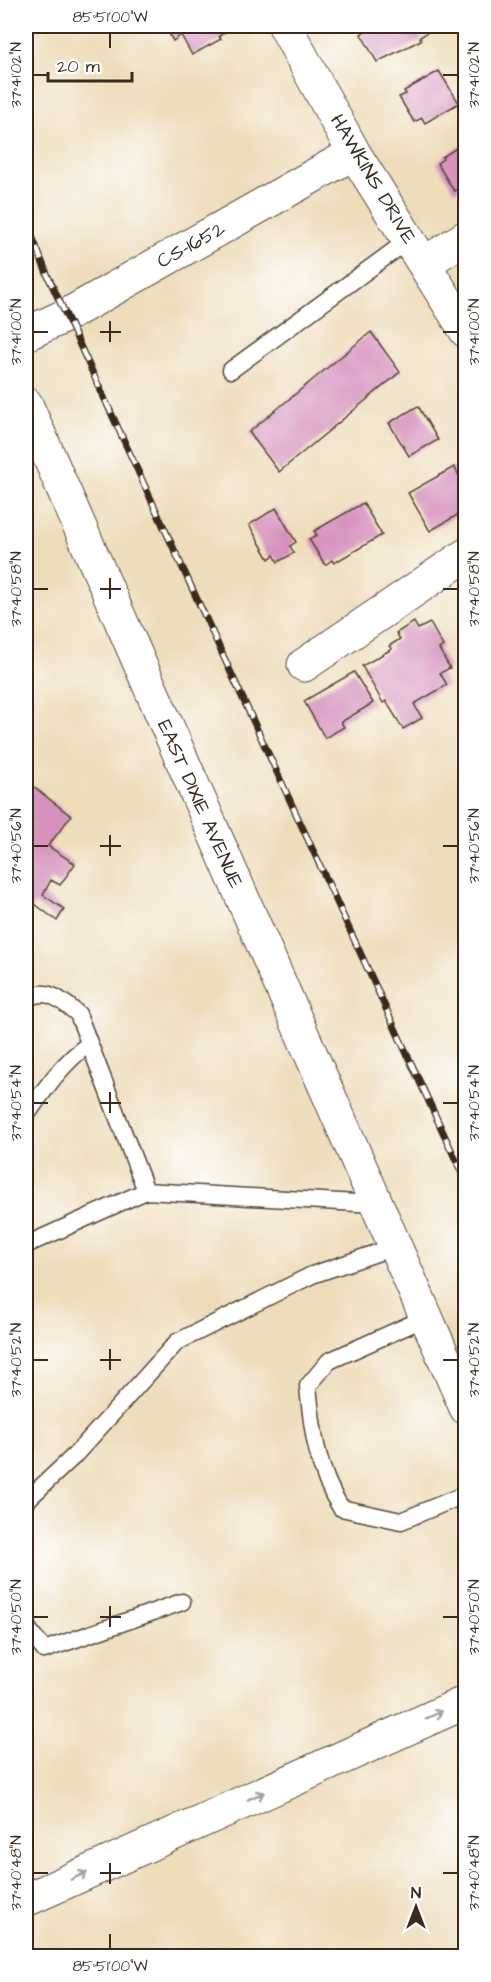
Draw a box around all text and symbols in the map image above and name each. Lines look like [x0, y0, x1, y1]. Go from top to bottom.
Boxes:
text: 85°51'00"W [72, 7, 148, 28]
text: 37°41'02"N [6, 42, 27, 108]
text: 37°41'02"N [464, 42, 485, 108]
scale bar [48, 45, 132, 83]
text: 20 m [57, 54, 100, 79]
street label: HAWKINS DRIVE [323, 109, 423, 249]
street label: CS-1652 [152, 215, 231, 275]
text: 37°41'00"N [6, 299, 27, 365]
text: 37°41'00"N [464, 299, 485, 365]
text: 37°40'58"N [6, 551, 27, 627]
text: 37°40'58"N [464, 551, 485, 627]
street label: EAST DIXIE AVENUE [150, 715, 250, 893]
text: 37°40'56"N [6, 808, 27, 884]
text: 37°40'56"N [464, 808, 485, 884]
text: 37°40'54"N [6, 1065, 27, 1141]
text: 37°40'54"N [464, 1065, 485, 1141]
text: 37°40'52"N [6, 1323, 27, 1397]
text: 37°40'52"N [464, 1323, 485, 1397]
text: 37°40'50"N [6, 1579, 27, 1655]
text: 37°40'50"N [464, 1579, 485, 1655]
one-way arrow [425, 1709, 443, 1720]
one-way arrow [247, 1789, 265, 1801]
text: 37°40'48"N [6, 1835, 27, 1911]
text: 37°40'48"N [464, 1835, 485, 1911]
one-way arrow [69, 1870, 87, 1882]
north arrow [386, 1877, 446, 1937]
text: N [411, 1882, 421, 1904]
text: 85°51'00"W [72, 1956, 148, 1977]

